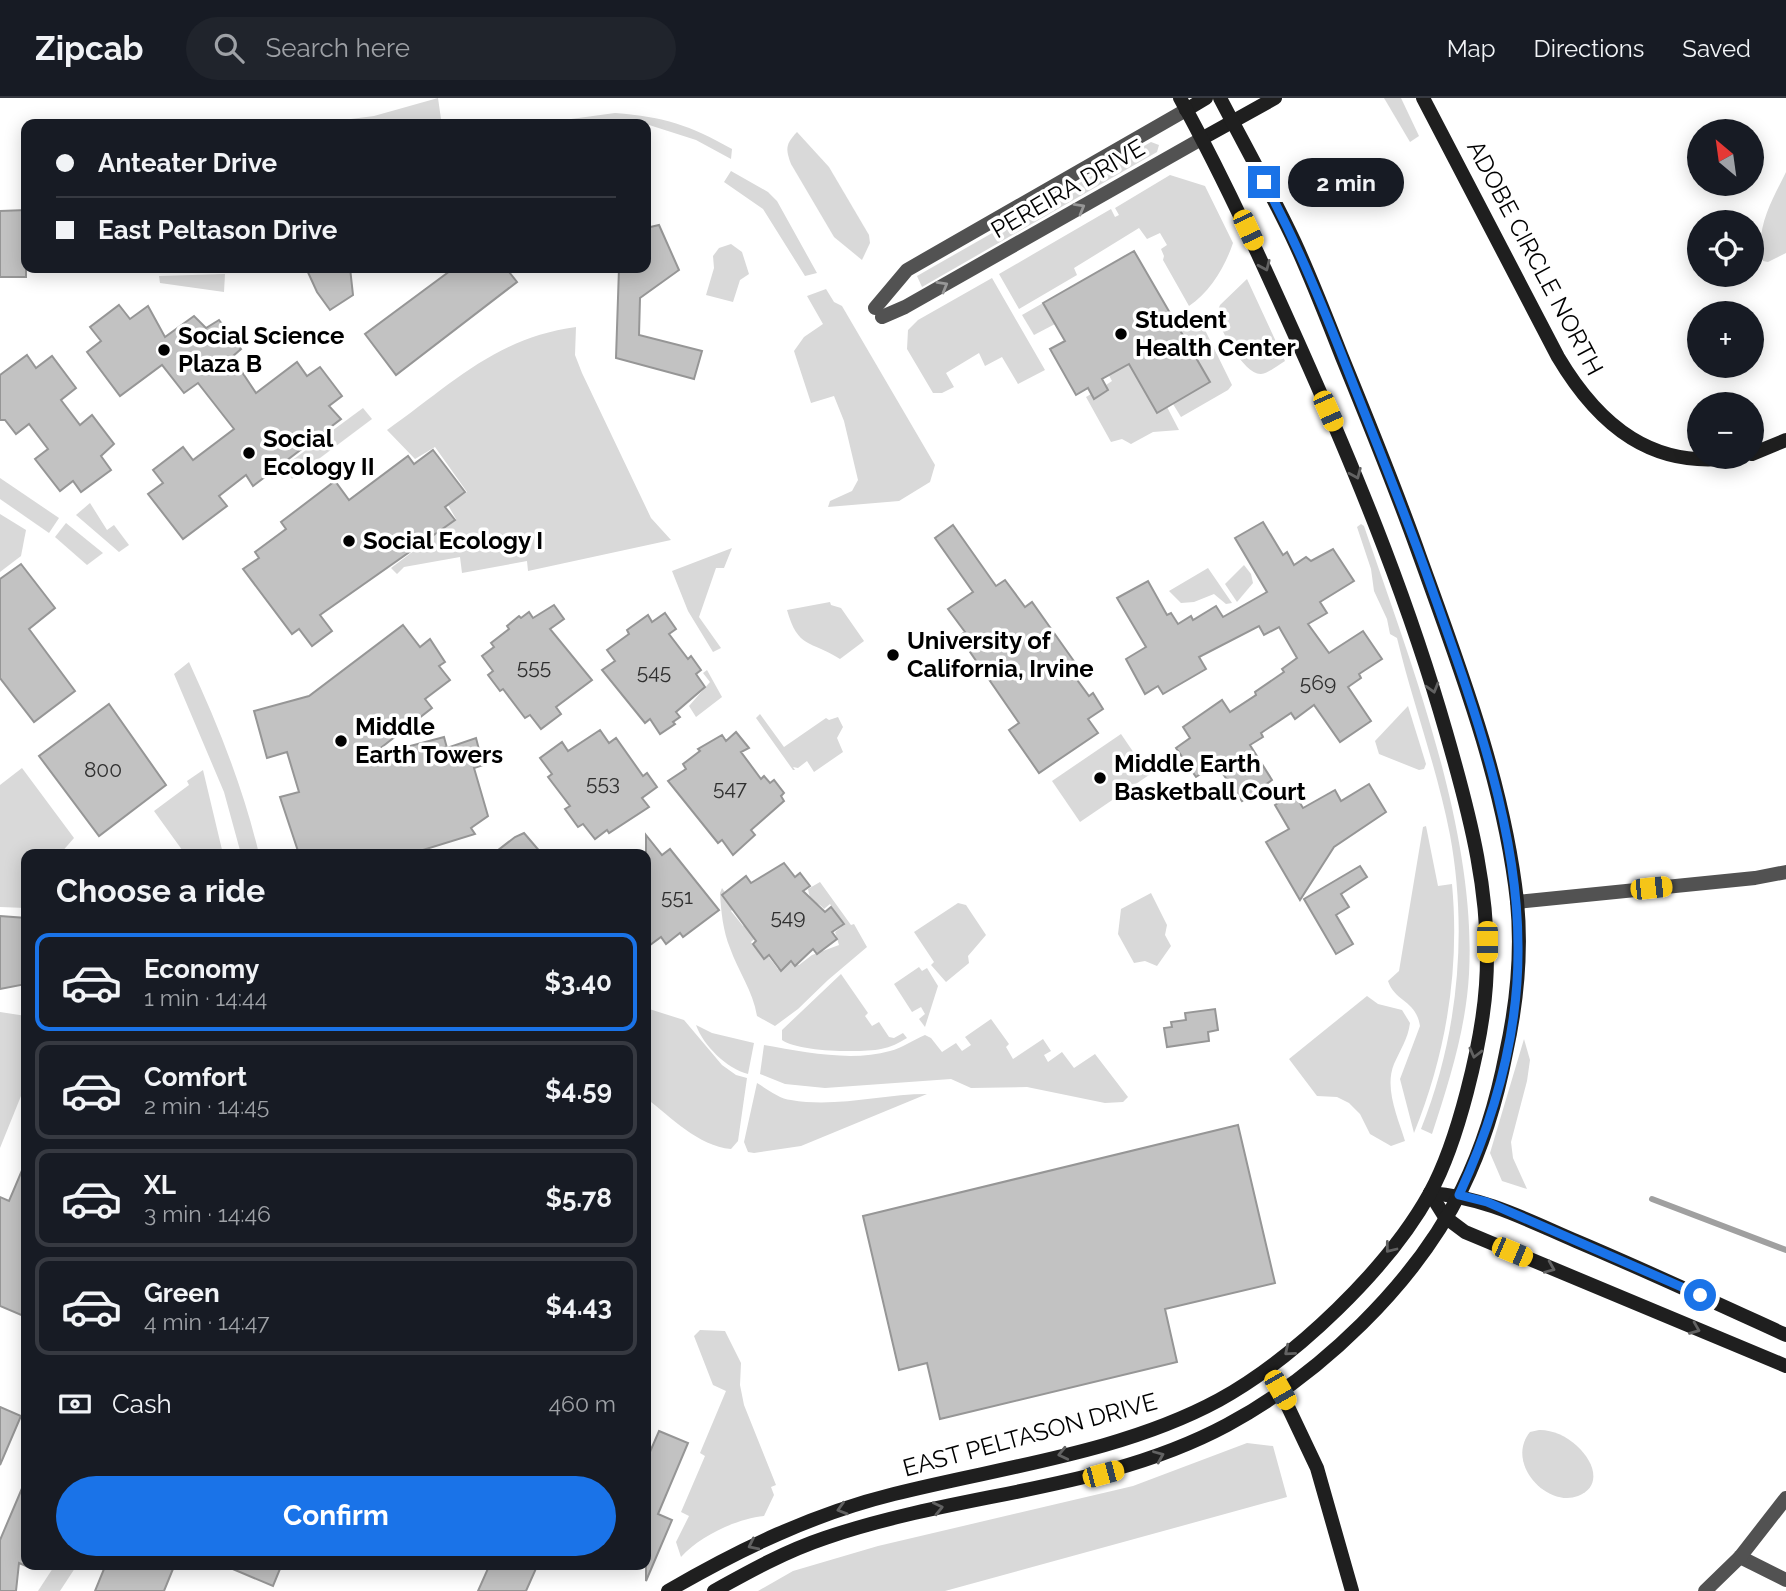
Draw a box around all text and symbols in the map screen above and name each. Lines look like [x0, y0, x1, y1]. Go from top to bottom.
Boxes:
search box [186, 17, 676, 80]
text: Zipcab [35, 29, 144, 68]
icon: search [210, 29, 248, 67]
text: Search here [266, 33, 410, 63]
text: Map [1447, 34, 1496, 63]
text: Directions [1534, 34, 1644, 63]
text: Saved [1682, 34, 1751, 63]
north arrow [1687, 119, 1764, 196]
map controls [1687, 119, 1764, 469]
street label: PEREIRA DRIVE [986, 133, 1150, 244]
street label: ADOBE CIRCLE NORTH [1461, 135, 1610, 380]
text: Anteater Drive [98, 148, 277, 178]
callout: 2 min [1288, 158, 1404, 206]
route end [1248, 166, 1280, 198]
text: 2 min [1316, 169, 1376, 196]
one-way arrow [1073, 203, 1086, 216]
car [1230, 207, 1267, 253]
button: locate [1687, 210, 1764, 287]
text: East Peltason Drive [98, 215, 337, 245]
one-way arrow [1257, 259, 1271, 271]
one-way arrow [935, 281, 948, 294]
button: + [1687, 301, 1764, 378]
place label: Student Health Center [1135, 305, 1296, 362]
place label: Social Science Plaza B [178, 321, 344, 378]
marker: Student Health Center [1113, 326, 1129, 342]
marker: Social Science Plaza B [156, 342, 172, 358]
car [1310, 388, 1347, 434]
button: − [1687, 392, 1764, 469]
place label: Social Ecology II [263, 424, 375, 481]
marker: Social Ecology II [241, 445, 257, 461]
one-way arrow [1348, 468, 1362, 480]
place label: Social Ecology I [363, 526, 543, 555]
marker: Social Ecology I [341, 533, 357, 549]
place label: University of California, Irvine [907, 626, 1094, 683]
marker: University of California, Irvine [885, 647, 901, 663]
house number: 555 [517, 654, 551, 679]
house number: 545 [637, 659, 671, 684]
house number: 569 [1300, 670, 1336, 695]
one-way arrow [1425, 682, 1440, 694]
place label: Middle Earth Towers [355, 712, 503, 769]
marker: Middle Earth Towers [333, 733, 349, 749]
place label: Middle Earth Basketball Court [1114, 749, 1306, 806]
house number: 800 [84, 757, 122, 782]
house number: 553 [586, 770, 620, 795]
marker: Middle Earth Basketball Court [1092, 770, 1108, 786]
house number: 547 [713, 775, 748, 800]
text: Choose a ride [56, 872, 265, 909]
car [1630, 875, 1673, 901]
house number: 551 [661, 884, 693, 909]
house number: 549 [770, 904, 806, 929]
car [1477, 921, 1498, 963]
icon: car [60, 951, 123, 1014]
text: Economy [144, 954, 259, 984]
text: $3.40 [544, 967, 612, 997]
text: 1 min · 14:44 [144, 984, 267, 1011]
one-way arrow [1469, 1047, 1483, 1059]
icon: car [60, 1059, 123, 1122]
text: Comfort [144, 1062, 247, 1092]
text: $4.59 [545, 1075, 612, 1105]
text: 2 min · 14:45 [144, 1092, 269, 1119]
icon: car [60, 1167, 123, 1230]
text: XL [144, 1170, 176, 1200]
text: $5.78 [545, 1183, 612, 1213]
text: 3 min · 14:46 [144, 1200, 271, 1227]
car [1489, 1234, 1536, 1270]
one-way arrow [1386, 1241, 1399, 1253]
one-way arrow [1543, 1260, 1555, 1274]
icon: car [60, 1275, 123, 1338]
text: Green [144, 1278, 220, 1308]
route start [1684, 1279, 1716, 1311]
text: $4.43 [545, 1291, 612, 1321]
text: 4 min · 14:47 [144, 1308, 270, 1335]
one-way arrow [1687, 1321, 1700, 1335]
one-way arrow [1285, 1342, 1297, 1355]
car [1261, 1367, 1300, 1413]
icon: cash [56, 1385, 94, 1423]
street label: EAST PELTASON DRIVE [900, 1387, 1160, 1482]
text: Cash [112, 1389, 172, 1419]
text: 460 m [548, 1390, 616, 1417]
one-way arrow [1057, 1446, 1069, 1460]
one-way arrow [1152, 1450, 1164, 1464]
car [1080, 1458, 1127, 1490]
button: Confirm [56, 1476, 616, 1556]
one-way arrow [836, 1500, 848, 1515]
one-way arrow [932, 1502, 944, 1516]
one-way arrow [748, 1536, 760, 1550]

